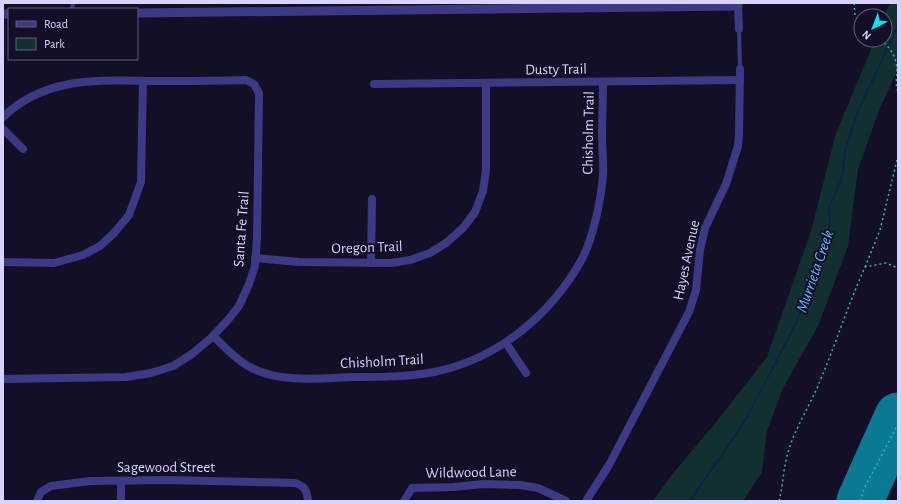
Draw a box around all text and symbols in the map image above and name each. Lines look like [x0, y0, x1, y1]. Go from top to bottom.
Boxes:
legend [8, 8, 138, 60]
north arrow [853, 8, 893, 48]
text: Road [44, 18, 68, 30]
text: N [860, 28, 873, 42]
text: Park [44, 38, 65, 50]
street label: Dusty Trail [525, 61, 587, 78]
street label: Chisholm Trail [580, 91, 597, 175]
street label: Santa Fe Trail [231, 191, 252, 268]
street label: Hayes Avenue [671, 219, 702, 302]
water label: Murrieta Creek [793, 228, 837, 315]
street label: Oregon Trail [331, 239, 403, 256]
street label: Chisholm Trail [340, 352, 424, 371]
street label: Sagewood Street [117, 460, 215, 475]
street label: Wildwood Lane [425, 464, 517, 481]

